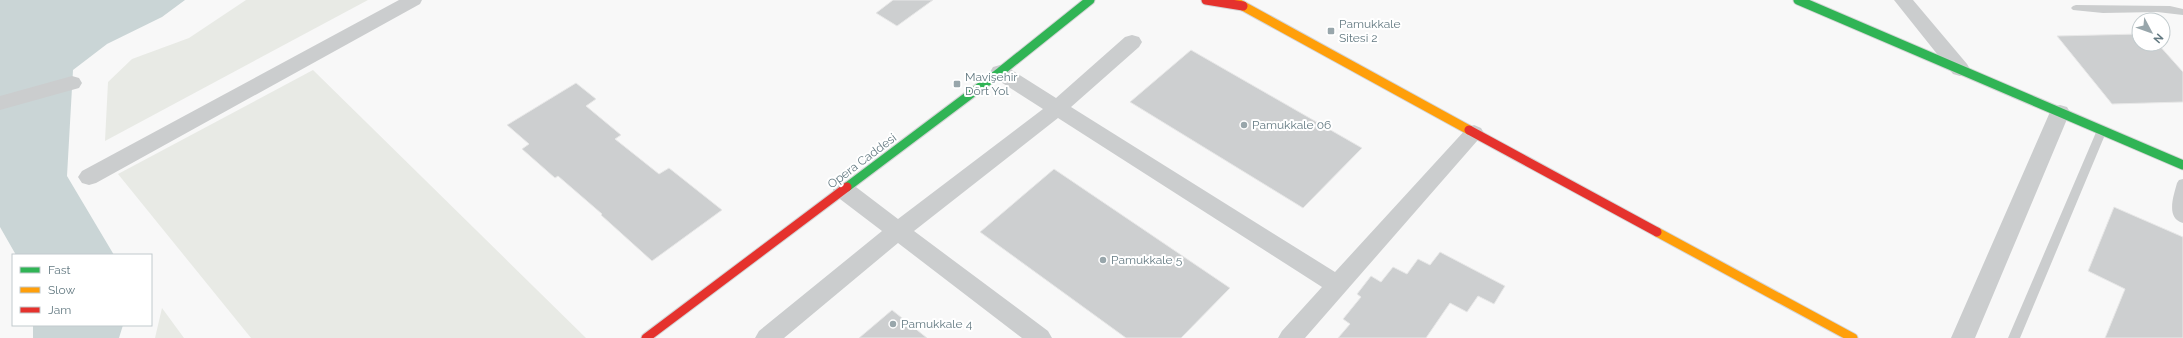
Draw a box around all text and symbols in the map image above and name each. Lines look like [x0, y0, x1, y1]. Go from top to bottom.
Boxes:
north arrow [2131, 12, 2171, 52]
place label: Pamukkale Sitesi 2 [1339, 17, 1401, 45]
marker: Pamukkale Sitesi 2 [1326, 26, 1336, 36]
text: N [2151, 31, 2166, 46]
place label: Mavişehir Dört Yol [965, 70, 1018, 98]
marker: Mavişehir Dört Yol [952, 79, 962, 89]
place label: Pamukkale 06 [1252, 118, 1331, 132]
marker: Pamukkale 06 [1239, 120, 1249, 130]
street label: Opera Caddesi [825, 131, 899, 191]
place label: Pamukkale 5 [1111, 253, 1183, 267]
legend [12, 254, 152, 326]
marker: Pamukkale 5 [1098, 255, 1108, 265]
text: Fast [48, 263, 71, 277]
text: Slow [48, 283, 75, 297]
text: Jam [48, 303, 71, 317]
place label: Pamukkale 4 [901, 317, 973, 331]
marker: Pamukkale 4 [888, 319, 898, 329]

